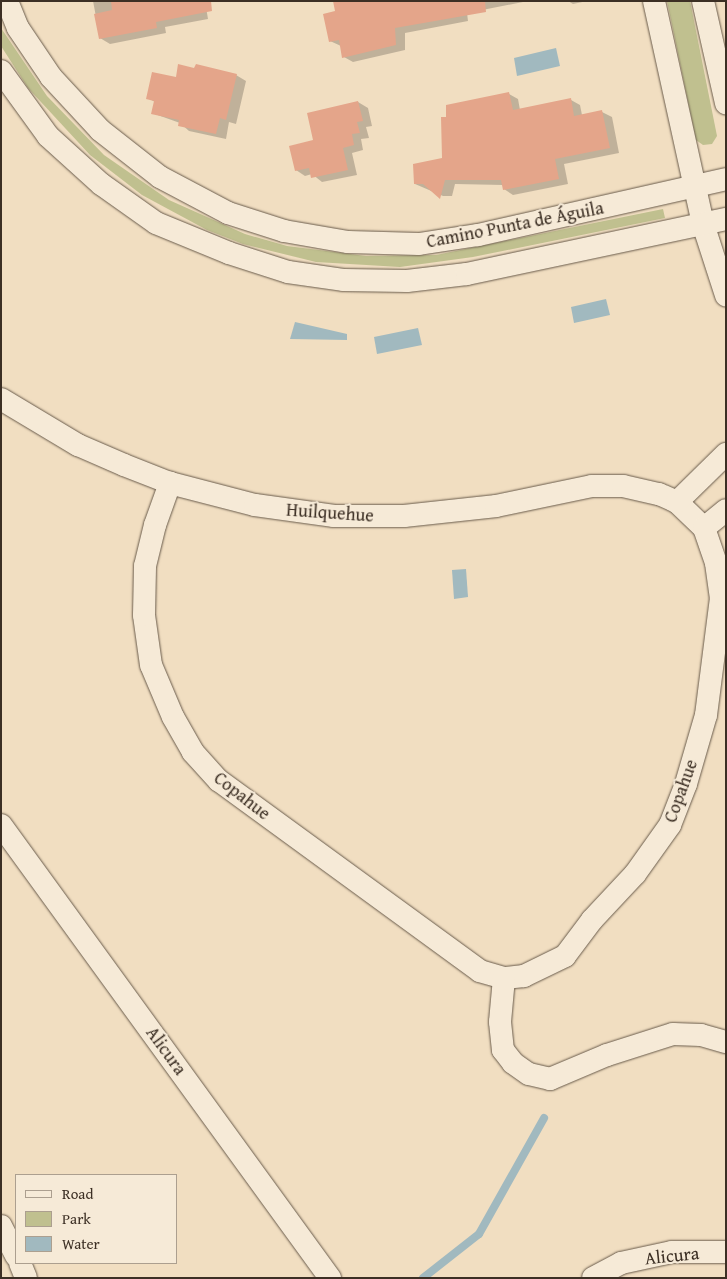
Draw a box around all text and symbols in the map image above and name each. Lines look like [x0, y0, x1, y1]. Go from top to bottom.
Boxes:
street label: Camino Punta de Águila [425, 197, 605, 253]
street label: Huilquehue [285, 499, 375, 527]
street label: Copahue [660, 757, 702, 825]
street label: Copahue [210, 767, 274, 825]
street label: Alicura [141, 1023, 191, 1079]
legend [15, 1174, 178, 1264]
text: Road [62, 1183, 93, 1204]
text: Park [62, 1208, 91, 1229]
text: Water [62, 1233, 100, 1254]
street label: Alicura [644, 1242, 700, 1270]

